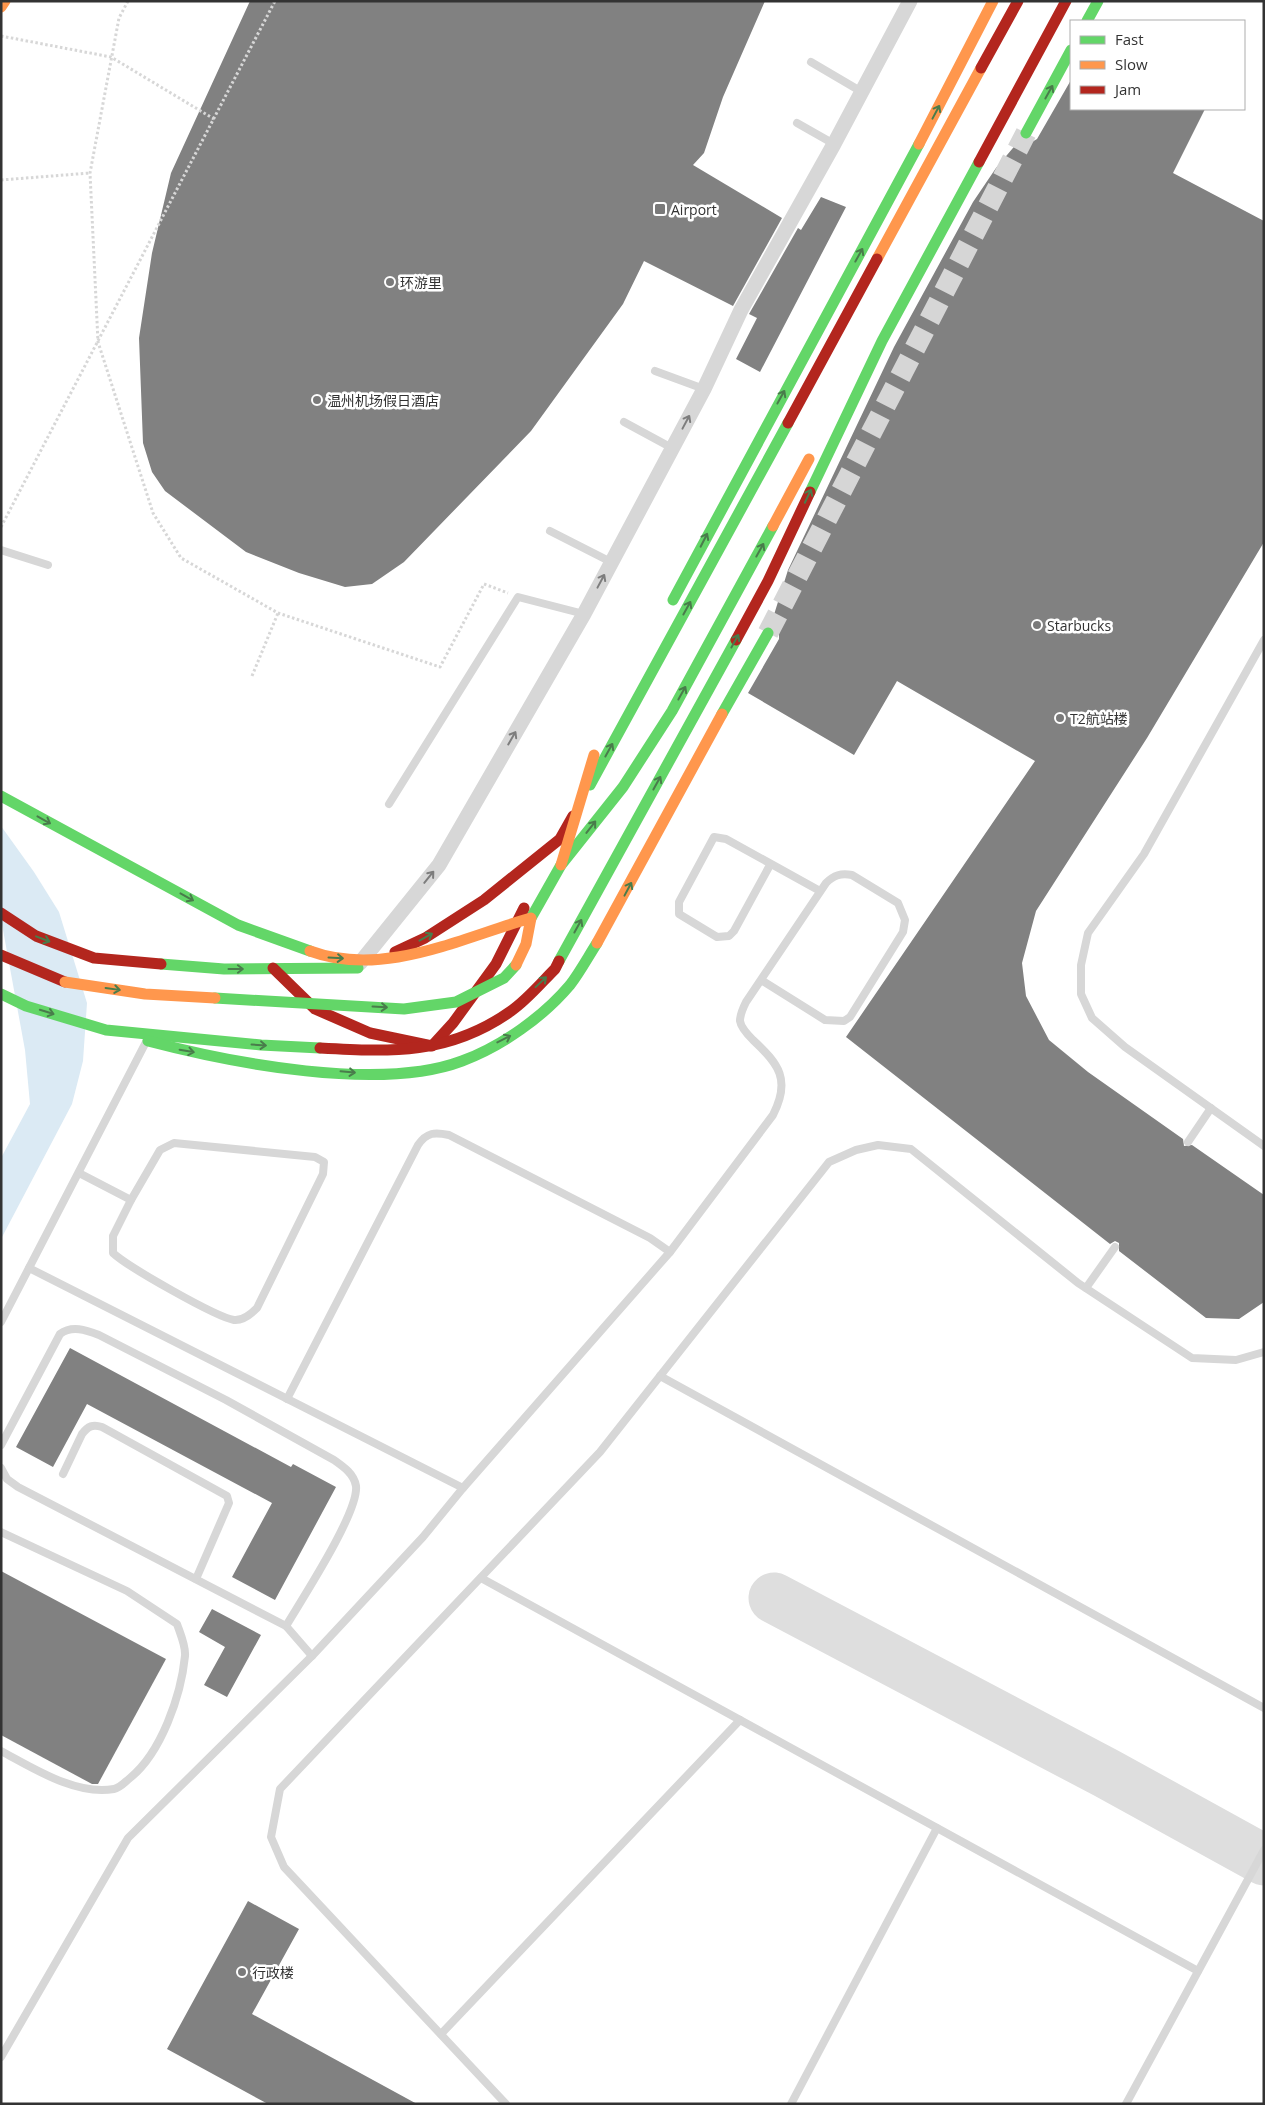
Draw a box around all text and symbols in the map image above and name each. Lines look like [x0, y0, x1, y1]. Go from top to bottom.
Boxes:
legend [1070, 20, 1245, 110]
text: Fast [1115, 29, 1144, 49]
text: Slow [1115, 54, 1148, 74]
text: Jam [1113, 79, 1141, 99]
one-way arrow [1044, 84, 1054, 99]
one-way arrow [932, 105, 942, 120]
place label: Airport [671, 200, 717, 219]
marker: Airport [653, 202, 667, 216]
one-way arrow [854, 248, 864, 262]
place label: 环游里 [400, 273, 442, 292]
marker: 环游里 [384, 276, 396, 288]
one-way arrow [776, 390, 786, 405]
place label: 温州机场假日酒店 [327, 391, 439, 410]
marker: 温州机场假日酒店 [311, 394, 323, 406]
one-way arrow [681, 415, 691, 430]
one-way arrow [804, 489, 813, 504]
one-way arrow [700, 533, 709, 548]
one-way arrow [755, 542, 765, 557]
one-way arrow [597, 574, 607, 589]
one-way arrow [682, 601, 692, 616]
place label: Starbucks [1047, 616, 1111, 635]
marker: Starbucks [1031, 619, 1043, 631]
one-way arrow [731, 634, 740, 649]
one-way arrow [677, 685, 687, 700]
place label: T2航站楼 [1070, 709, 1128, 728]
marker: T2航站楼 [1054, 712, 1066, 724]
one-way arrow [508, 731, 518, 745]
one-way arrow [604, 744, 614, 758]
one-way arrow [652, 777, 662, 791]
one-way arrow [36, 815, 51, 825]
one-way arrow [586, 821, 597, 834]
one-way arrow [424, 871, 435, 884]
one-way arrow [623, 882, 633, 897]
one-way arrow [179, 893, 193, 903]
one-way arrow [574, 919, 584, 934]
one-way arrow [418, 932, 433, 942]
one-way arrow [35, 934, 50, 944]
one-way arrow [328, 953, 344, 962]
one-way arrow [227, 964, 243, 974]
one-way arrow [535, 976, 548, 988]
one-way arrow [104, 984, 120, 994]
one-way arrow [371, 1003, 387, 1012]
one-way arrow [38, 1007, 54, 1017]
one-way arrow [496, 1034, 511, 1043]
one-way arrow [251, 1040, 267, 1049]
one-way arrow [179, 1046, 195, 1056]
one-way arrow [340, 1068, 356, 1077]
place label: 行政楼 [252, 1963, 294, 1982]
marker: 行政楼 [236, 1966, 248, 1978]

